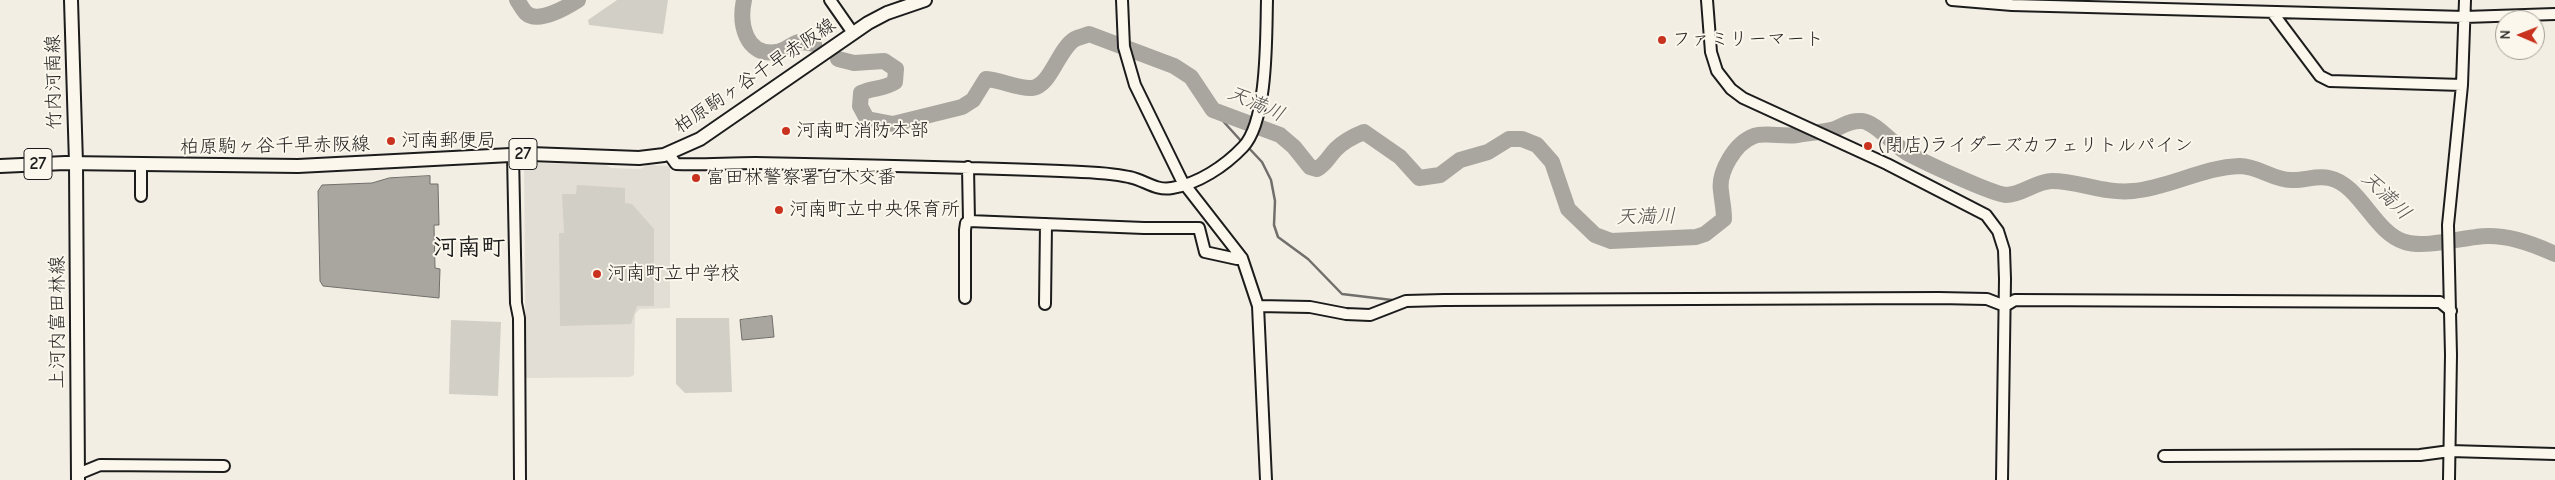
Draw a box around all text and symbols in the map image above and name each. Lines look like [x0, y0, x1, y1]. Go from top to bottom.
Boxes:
north arrow [2495, 10, 2545, 60]
street label: 柏原駒ヶ谷千早赤阪線 [670, 13, 840, 139]
place label: ファミリーマート [1672, 29, 1824, 51]
text: N [2497, 30, 2514, 39]
street label: 竹内河南線 [42, 34, 66, 130]
marker: ファミリーマート [1656, 34, 1668, 46]
water label: 天満川 [1224, 81, 1288, 127]
place label: 河南町消防本部 [796, 120, 929, 142]
marker: 河南町消防本部 [780, 125, 792, 137]
place label: 河南郵便局 [401, 130, 496, 152]
street label: 柏原駒ヶ谷千早赤阪線 [180, 133, 370, 159]
marker: 河南郵便局 [385, 135, 397, 147]
place label: (閉店)ライダーズカフェリトルパイン [1878, 135, 2193, 157]
road number: 27 [509, 138, 537, 170]
marker: (閉店)ライダーズカフェリトルパイン [1862, 140, 1874, 152]
road number: 27 [24, 148, 52, 180]
place label: 富田林警察署白木交番 [706, 167, 896, 189]
water label: 天満川 [2356, 167, 2416, 225]
marker: 富田林警察署白木交番 [690, 172, 702, 184]
place label: 河南町立中央保育所 [789, 199, 960, 221]
marker: 河南町立中央保育所 [773, 204, 785, 216]
water label: 天満川 [1616, 204, 1676, 230]
district label: 河南町 [433, 234, 505, 262]
street label: 上河内富田林線 [47, 256, 69, 388]
place label: 河南町立中学校 [607, 263, 740, 285]
marker: 河南町立中学校 [591, 268, 603, 280]

